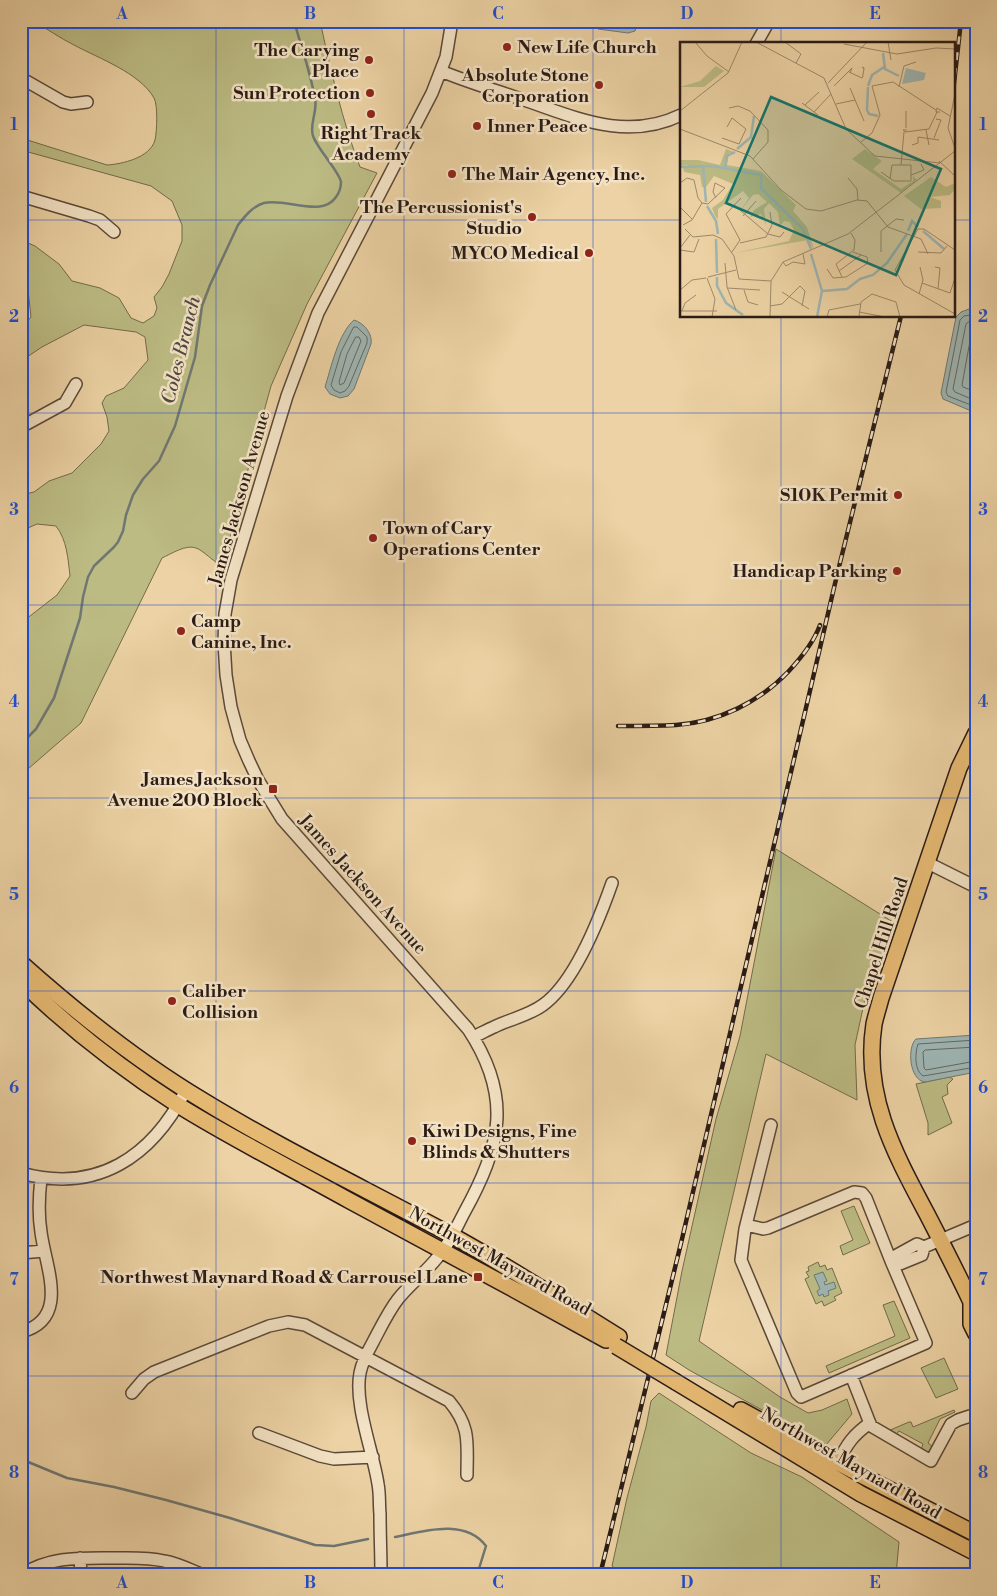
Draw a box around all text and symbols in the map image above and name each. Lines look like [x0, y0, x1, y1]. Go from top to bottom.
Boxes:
text: A [115, 4, 128, 24]
text: B [304, 4, 316, 24]
text: C [492, 4, 504, 24]
text: D [681, 4, 694, 24]
text: E [869, 4, 881, 24]
place label: New Life Church [517, 36, 657, 59]
place label: The Carying Place [254, 39, 360, 83]
marker: New Life Church [501, 41, 513, 53]
inset map [680, 42, 954, 318]
marker: The Carying Place [363, 54, 375, 66]
place label: Absolute Stone Corporation [461, 64, 589, 108]
marker: Absolute Stone Corporation [593, 79, 605, 91]
place label: Sun Protection [233, 82, 360, 105]
marker: Sun Protection [364, 87, 376, 99]
marker: Right Track Academy [365, 108, 377, 120]
text: 1 [10, 115, 18, 135]
place label: Inner Peace [487, 115, 588, 138]
text: 1 [979, 115, 987, 135]
marker: Inner Peace [471, 120, 483, 132]
place label: Right Track Academy [321, 122, 422, 166]
place label: The Mair Agency, Inc. [462, 163, 645, 186]
marker: The Mair Agency, Inc. [446, 168, 458, 180]
place label: The Percussionist's Studio [360, 196, 522, 240]
marker: The Percussionist's Studio [526, 211, 538, 223]
place label: MYCO Medical [451, 242, 579, 265]
marker: MYCO Medical [583, 247, 595, 259]
water label: Coles Branch [156, 294, 206, 406]
text: 2 [9, 307, 19, 327]
text: 2 [978, 307, 988, 327]
street label: James Jackson Avenue [203, 408, 275, 589]
place label: S10K Permit [780, 484, 889, 507]
marker: S10K Permit [892, 489, 904, 501]
text: 3 [9, 500, 19, 520]
text: 3 [978, 500, 988, 520]
place label: Town of Cary Operations Center [383, 517, 541, 561]
marker: Town of Cary Operations Center [367, 532, 379, 544]
place label: Handicap Parking [732, 560, 888, 583]
marker: Handicap Parking [891, 565, 903, 577]
place label: Camp Canine, Inc. [191, 610, 292, 654]
marker: Camp Canine, Inc. [175, 625, 187, 637]
text: 4 [9, 692, 20, 712]
text: 4 [978, 692, 989, 712]
place label: James Jackson Avenue 200 Block [106, 768, 264, 812]
marker: James Jackson Avenue 200 Block [267, 783, 279, 795]
street label: James Jackson Avenue [293, 809, 432, 959]
street label: Chapel Hill Road [849, 874, 914, 1012]
text: 5 [9, 885, 19, 905]
text: 5 [978, 885, 988, 905]
place label: Caliber Collision [182, 980, 258, 1024]
marker: Caliber Collision [166, 995, 178, 1007]
text: 6 [9, 1078, 19, 1098]
text: 6 [978, 1078, 988, 1098]
place label: Kiwi Designs, Fine Blinds & Shutters [422, 1120, 577, 1164]
marker: Kiwi Designs, Fine Blinds & Shutters [406, 1135, 418, 1147]
street label: Northwest Maynard Road [405, 1202, 596, 1322]
place label: Northwest Maynard Road & Carrousel Lane [100, 1266, 468, 1289]
text: 7 [9, 1270, 19, 1290]
text: 7 [978, 1270, 988, 1290]
marker: Northwest Maynard Road & Carrousel Lane [472, 1271, 484, 1283]
street label: Northwest Maynard Road [756, 1402, 946, 1525]
text: 8 [9, 1463, 19, 1483]
text: 8 [978, 1463, 988, 1483]
text: A [115, 1573, 128, 1593]
text: B [304, 1573, 316, 1593]
text: C [492, 1573, 504, 1593]
text: D [681, 1573, 694, 1593]
text: E [869, 1573, 881, 1593]

